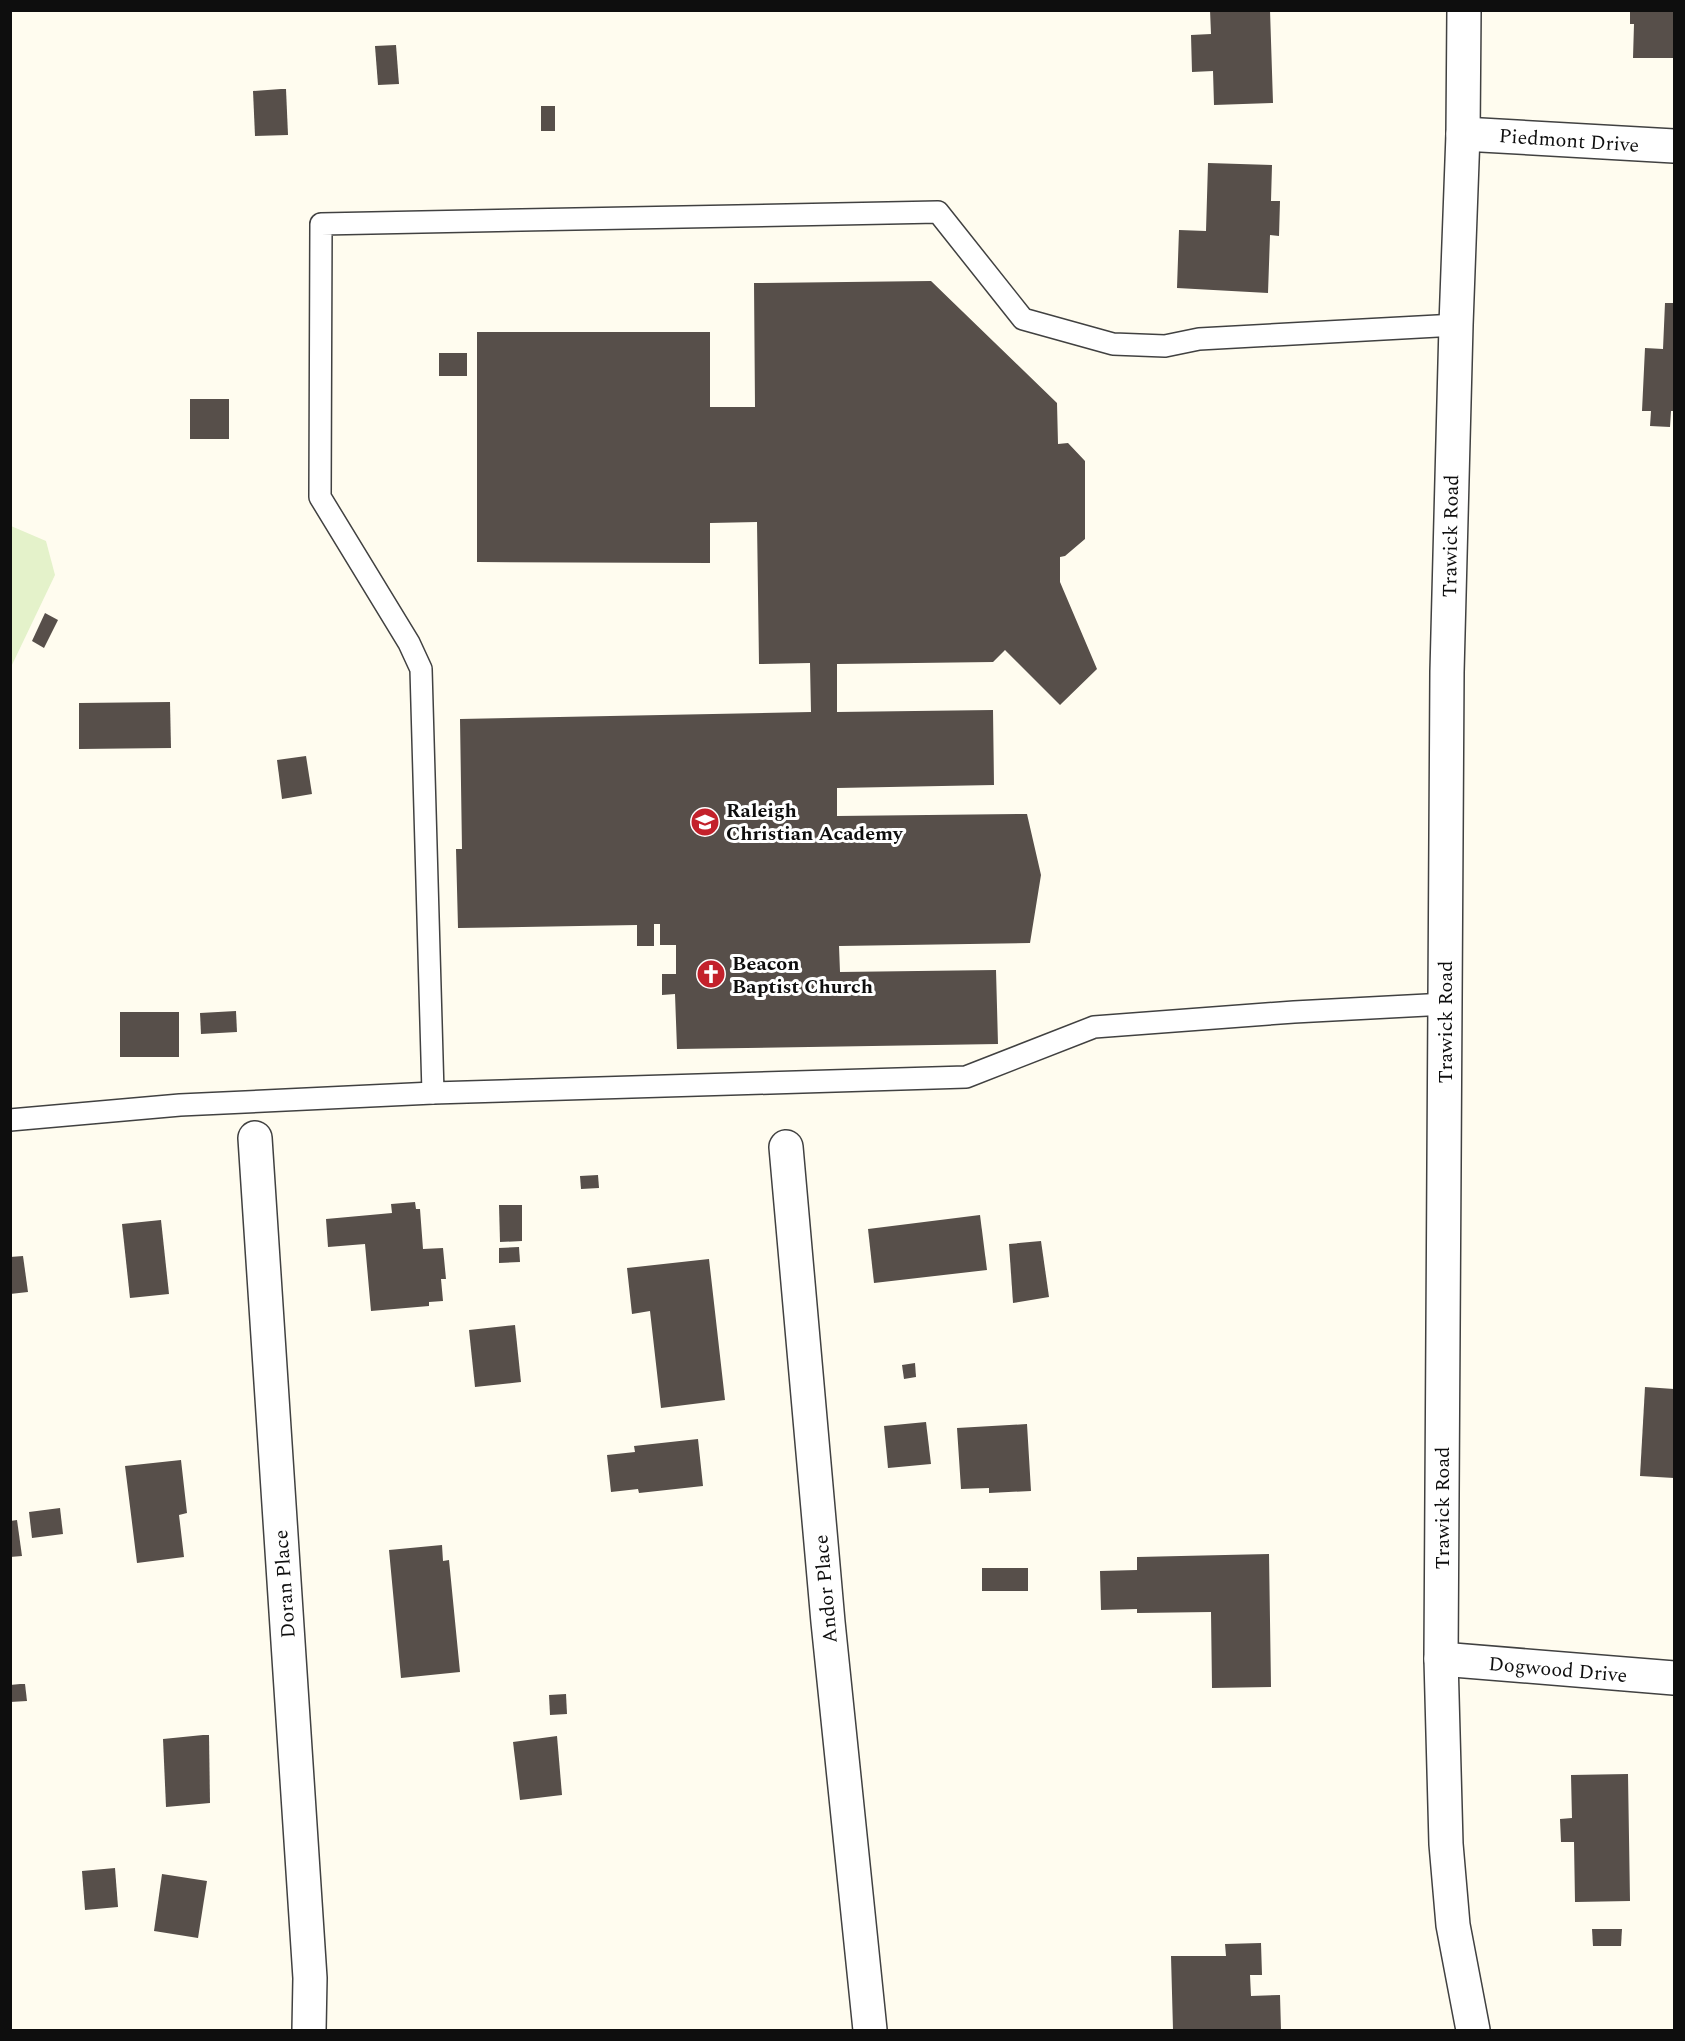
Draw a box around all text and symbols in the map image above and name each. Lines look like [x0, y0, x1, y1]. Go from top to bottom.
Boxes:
street label: Piedmont Drive [1498, 121, 1640, 161]
street label: Trawick Road [1435, 474, 1467, 598]
place label: Raleigh Christian Academy [726, 796, 904, 849]
school or university icon: Raleigh Christian Academy [689, 806, 721, 838]
place label: Beacon Baptist Church [732, 949, 873, 1002]
church icon: Beacon Baptist Church [695, 958, 727, 990]
street label: Trawick Road [1431, 961, 1461, 1083]
street label: Trawick Road [1428, 1447, 1458, 1569]
street label: Doran Place [266, 1529, 304, 1639]
street label: Andor Place [806, 1533, 846, 1645]
street label: Dogwood Drive [1487, 1649, 1629, 1691]

